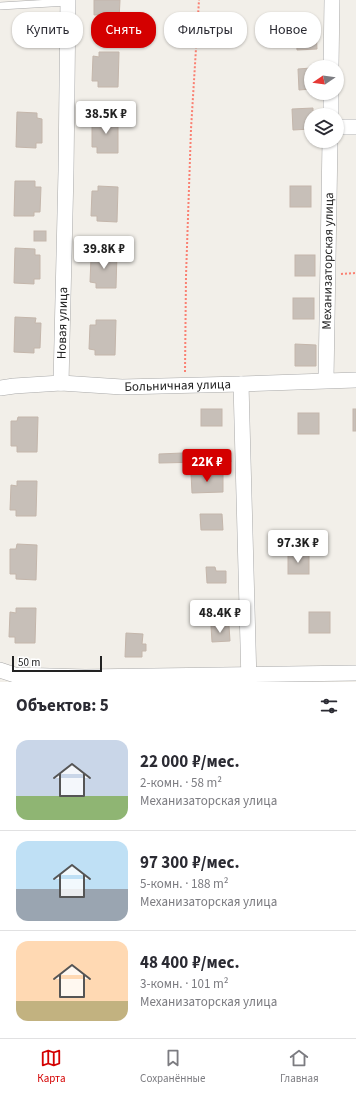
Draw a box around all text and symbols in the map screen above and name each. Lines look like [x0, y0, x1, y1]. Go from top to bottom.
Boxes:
chip: Купить [12, 12, 83, 48]
chip: Снять [91, 12, 156, 48]
chip: Фильтры [164, 12, 247, 48]
chip: Новое [255, 12, 321, 48]
north arrow [304, 60, 344, 100]
map controls [304, 60, 344, 148]
pin: 38.5K ₽ [69, 101, 143, 135]
text: 38.5K ₽ [85, 105, 127, 123]
button: layers [304, 108, 344, 148]
street label: Механизаторская улица [318, 192, 338, 330]
pin: 39.8K ₽ [67, 236, 141, 270]
text: 39.8K ₽ [83, 240, 125, 258]
street label: Новая улица [53, 287, 72, 359]
street label: Больничная улица [124, 375, 231, 396]
pin: 22K ₽ [179, 449, 235, 483]
text: 22K ₽ [191, 453, 223, 471]
pin: 97.3K ₽ [261, 530, 335, 564]
text: 97.3K ₽ [277, 534, 319, 552]
pin: 48.4K ₽ [183, 600, 257, 634]
text: 48.4K ₽ [199, 604, 241, 622]
scale bar [12, 654, 102, 673]
text: 50 m [18, 655, 40, 670]
text: Объектов: 5 [16, 694, 109, 718]
icon: filters [318, 695, 340, 717]
text: 22 000 ₽/мес. [140, 750, 239, 774]
icon: home [48, 756, 96, 804]
text: 2-комн. · 58 m² [140, 774, 222, 792]
text: Механизаторская улица [140, 792, 277, 810]
text: 97 300 ₽/мес. [140, 851, 239, 875]
icon: home [48, 857, 96, 905]
text: 5-комн. · 188 m² [140, 875, 229, 893]
text: Механизаторская улица [140, 893, 277, 911]
text: 48 400 ₽/мес. [140, 951, 239, 975]
icon: home [48, 957, 96, 1005]
text: 3-комн. · 101 m² [140, 975, 229, 993]
text: Механизаторская улица [140, 993, 277, 1011]
tab: Карта [37, 1047, 66, 1086]
tab: Сохранённые [140, 1047, 205, 1086]
tab: Главная [280, 1047, 319, 1086]

